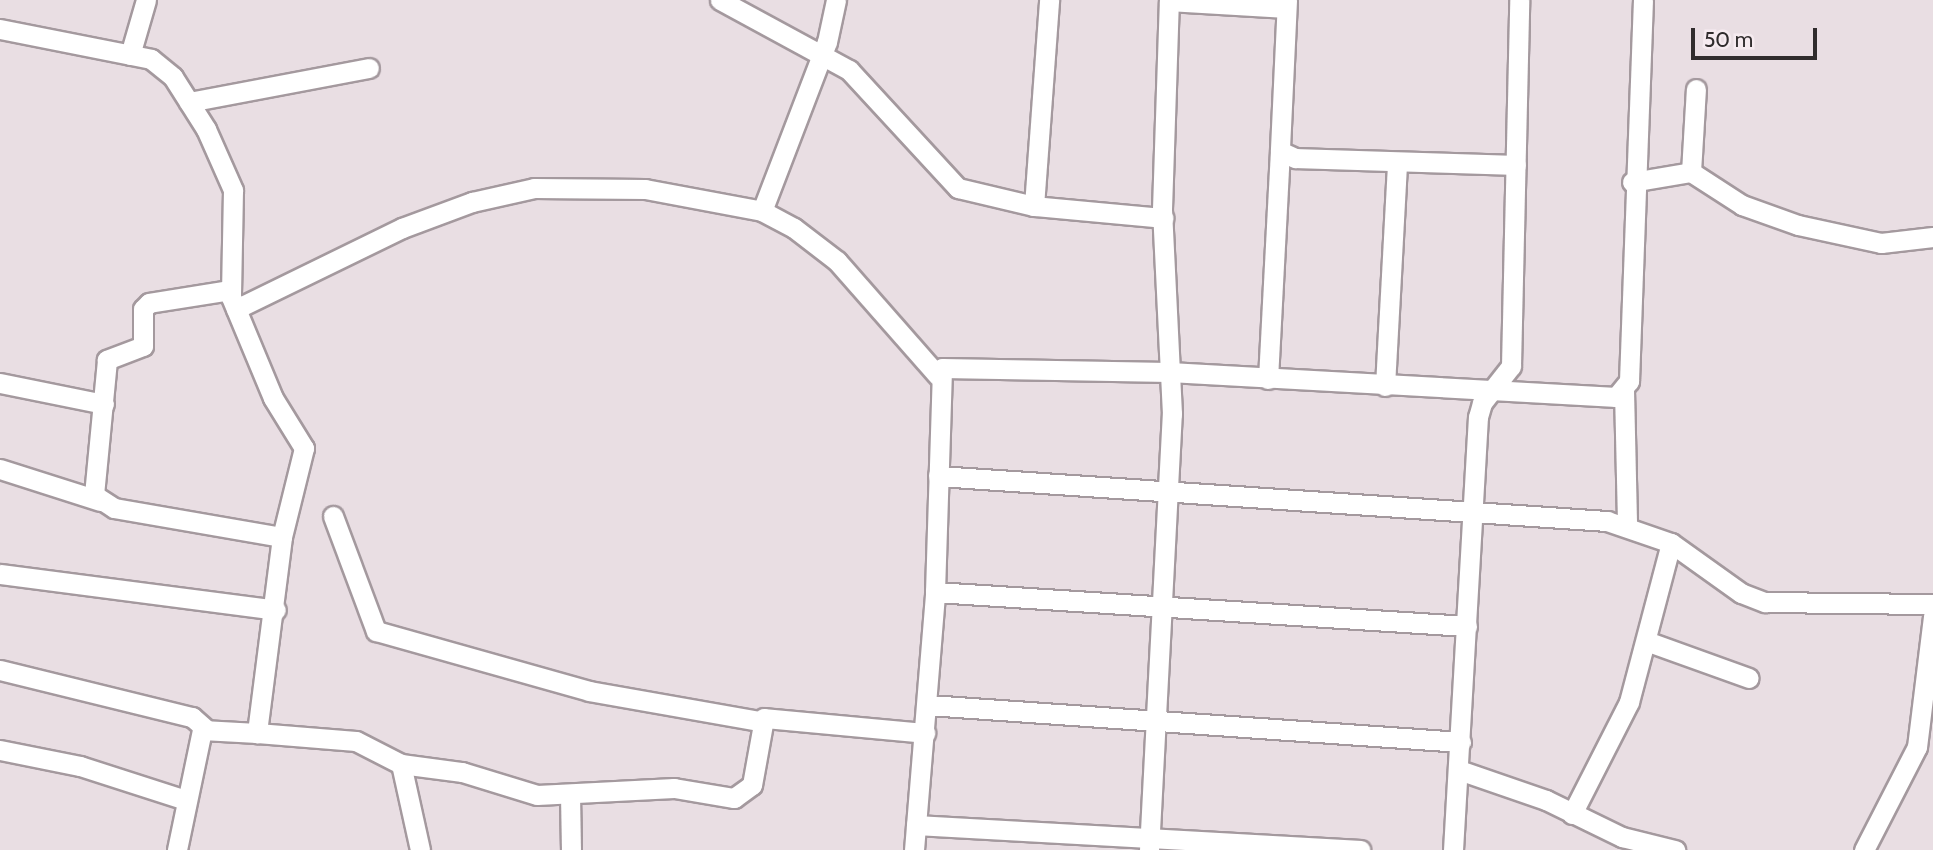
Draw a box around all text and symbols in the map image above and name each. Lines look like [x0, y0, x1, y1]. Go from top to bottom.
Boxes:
scale bar [1695, 14, 1821, 58]
text: 50 m [1704, 27, 1753, 52]

